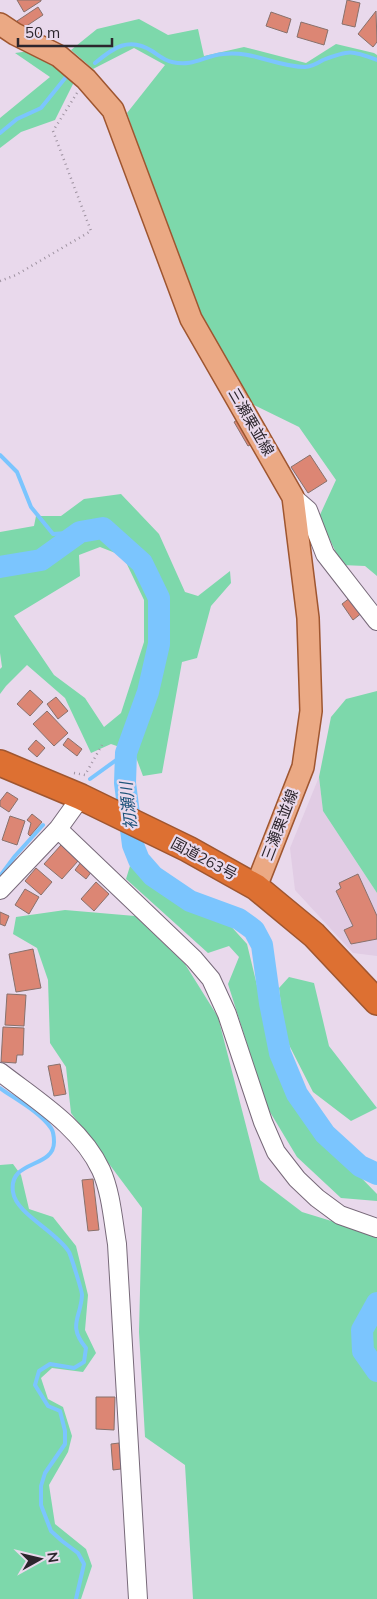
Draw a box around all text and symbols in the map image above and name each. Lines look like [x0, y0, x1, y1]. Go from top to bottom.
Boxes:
scale bar [18, 15, 111, 47]
text: 50 m [25, 23, 60, 42]
street label: 三瀬栗並線 [224, 385, 278, 459]
water label: 初瀬川 [115, 779, 140, 831]
street label: 三瀬栗並線 [257, 786, 302, 863]
street label: 国道263号 [168, 833, 240, 884]
north arrow [15, 1534, 65, 1584]
text: N [43, 1551, 63, 1564]

